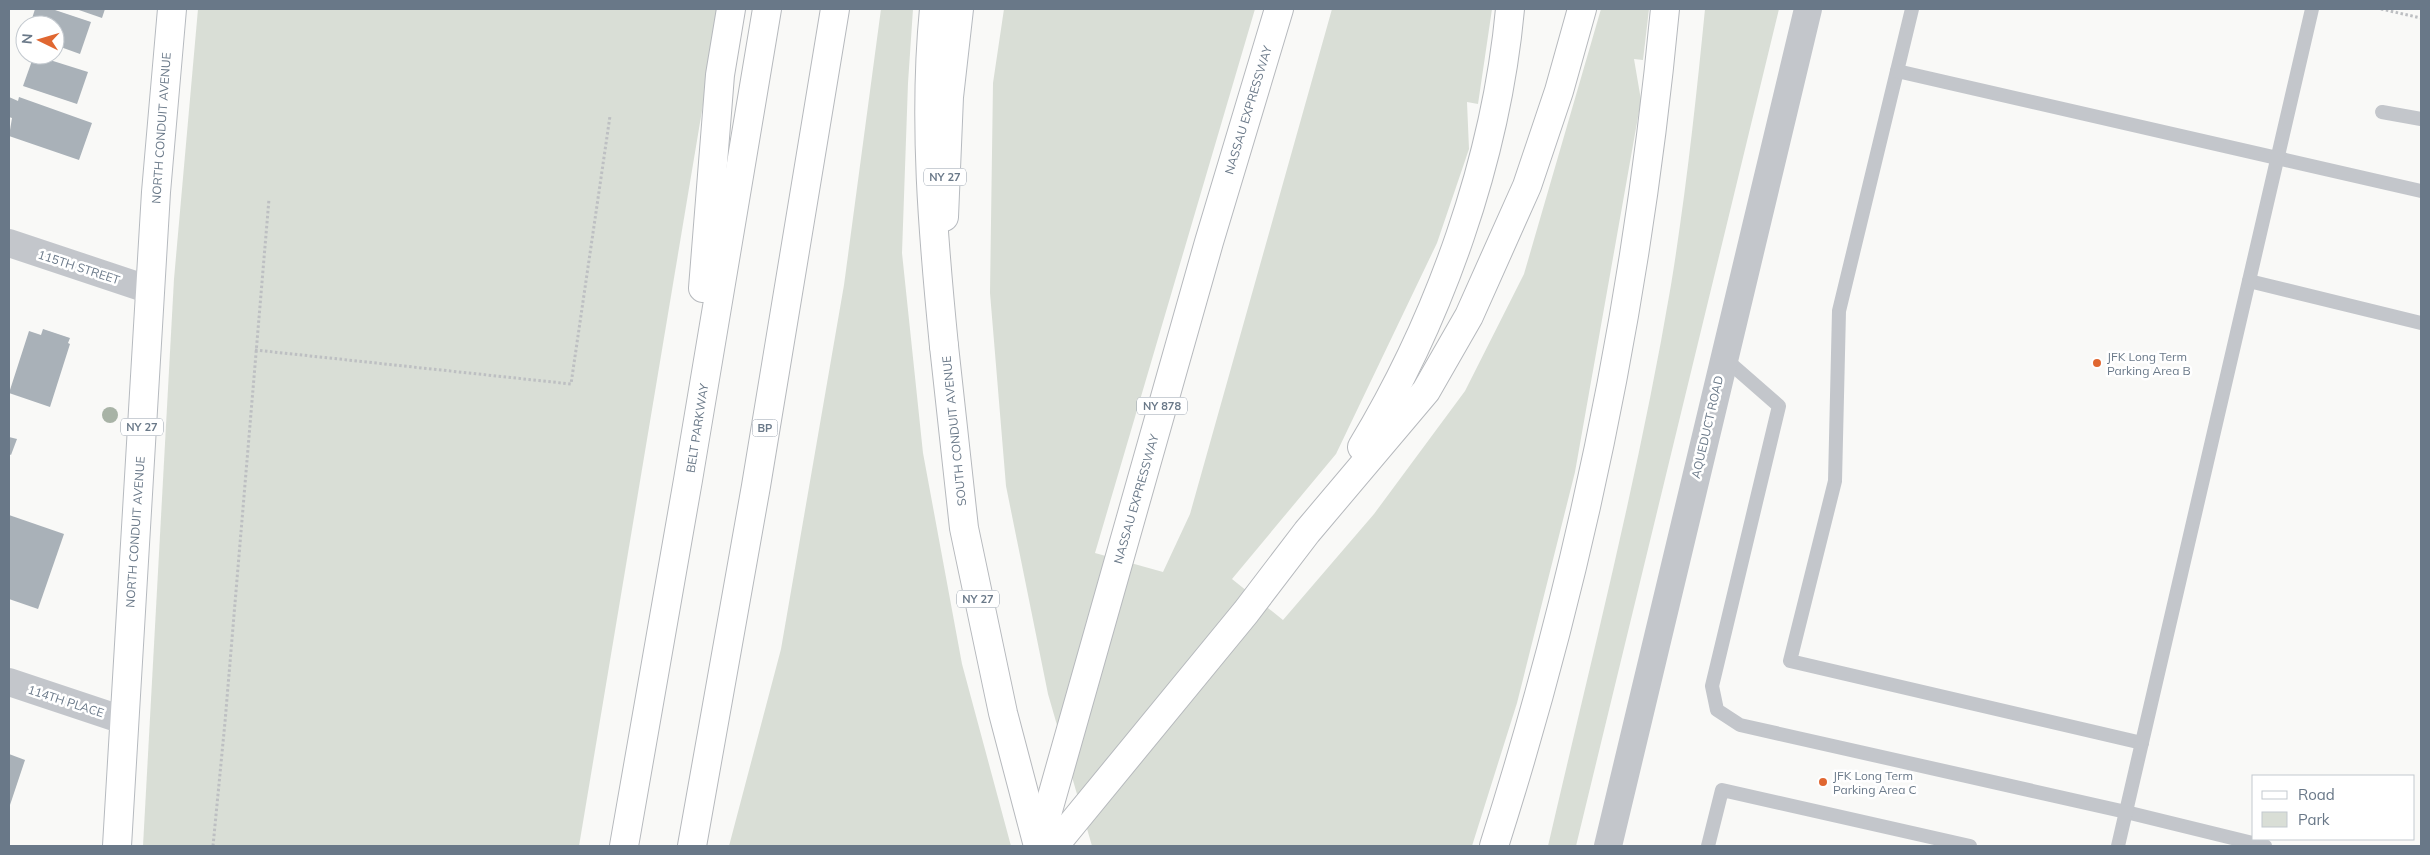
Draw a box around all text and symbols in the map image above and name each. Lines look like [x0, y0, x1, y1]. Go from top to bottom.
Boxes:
north arrow [15, 15, 65, 65]
text: N [18, 33, 36, 45]
street label: NASSAU EXPRESSWAY [1221, 43, 1275, 176]
street label: NORTH CONDUIT AVENUE [148, 52, 174, 204]
road number: NY 27 [924, 168, 966, 186]
street label: 115TH STREET [36, 247, 123, 288]
place label: JFK Long Term Parking Area B [2107, 349, 2191, 378]
street label: SOUTH CONDUIT AVENUE [939, 355, 969, 507]
marker: JFK Long Term Parking Area B [2091, 357, 2103, 369]
street label: AQUEDUCT ROAD [1688, 374, 1726, 480]
street label: BELT PARKWAY [683, 382, 712, 474]
road number: NY 878 [1137, 398, 1187, 414]
road number: NY 27 [121, 418, 163, 436]
road number: BP [752, 419, 778, 436]
street label: NASSAU EXPRESSWAY [1110, 432, 1162, 565]
street label: NORTH CONDUIT AVENUE [122, 456, 148, 608]
road number: NY 27 [957, 590, 999, 608]
street label: 114TH PLACE [26, 682, 106, 720]
place label: JFK Long Term Parking Area C [1833, 768, 1917, 797]
legend [2252, 775, 2415, 840]
marker: JFK Long Term Parking Area C [1817, 776, 1829, 788]
text: Road [2298, 785, 2335, 804]
text: Park [2298, 810, 2330, 829]

